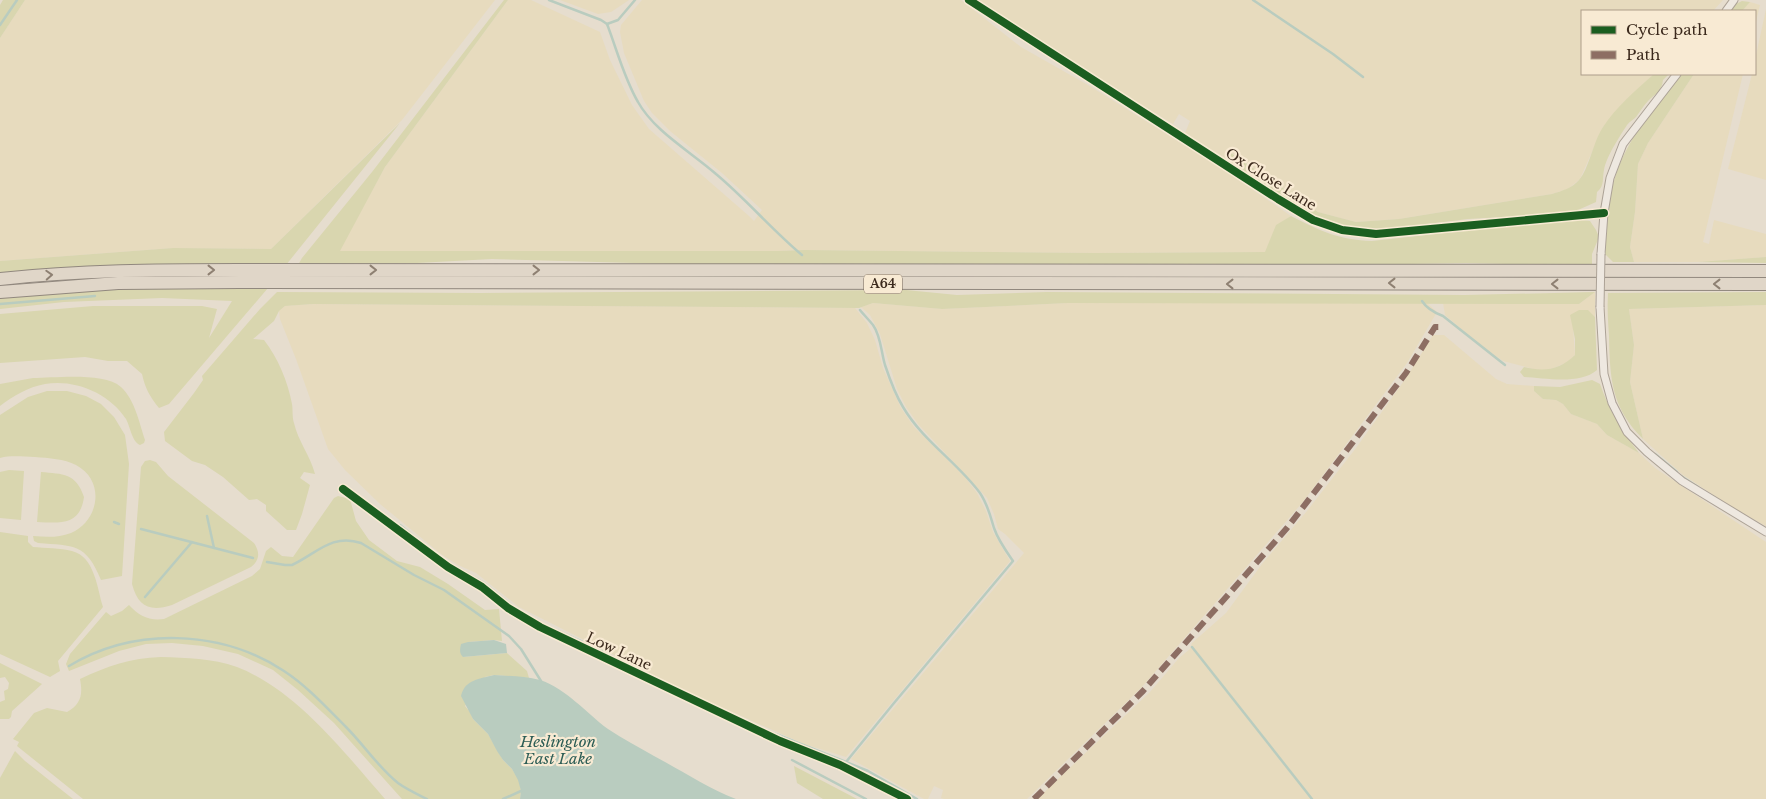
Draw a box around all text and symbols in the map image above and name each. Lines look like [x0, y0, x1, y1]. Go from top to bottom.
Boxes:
legend [1581, 10, 1756, 75]
text: Cycle path [1626, 20, 1708, 39]
text: Path [1626, 45, 1660, 64]
street label: Ox Close Lane [1222, 144, 1320, 214]
one-way arrow [208, 265, 215, 275]
one-way arrow [370, 265, 378, 275]
one-way arrow [532, 265, 540, 275]
one-way arrow [45, 269, 53, 280]
road number: A64 [864, 274, 902, 294]
one-way arrow [1388, 278, 1396, 288]
one-way arrow [1226, 279, 1234, 289]
one-way arrow [1551, 279, 1558, 289]
one-way arrow [1713, 279, 1721, 289]
street label: Low Lane [583, 628, 655, 674]
water label: Heslington East Lake [519, 732, 596, 768]

